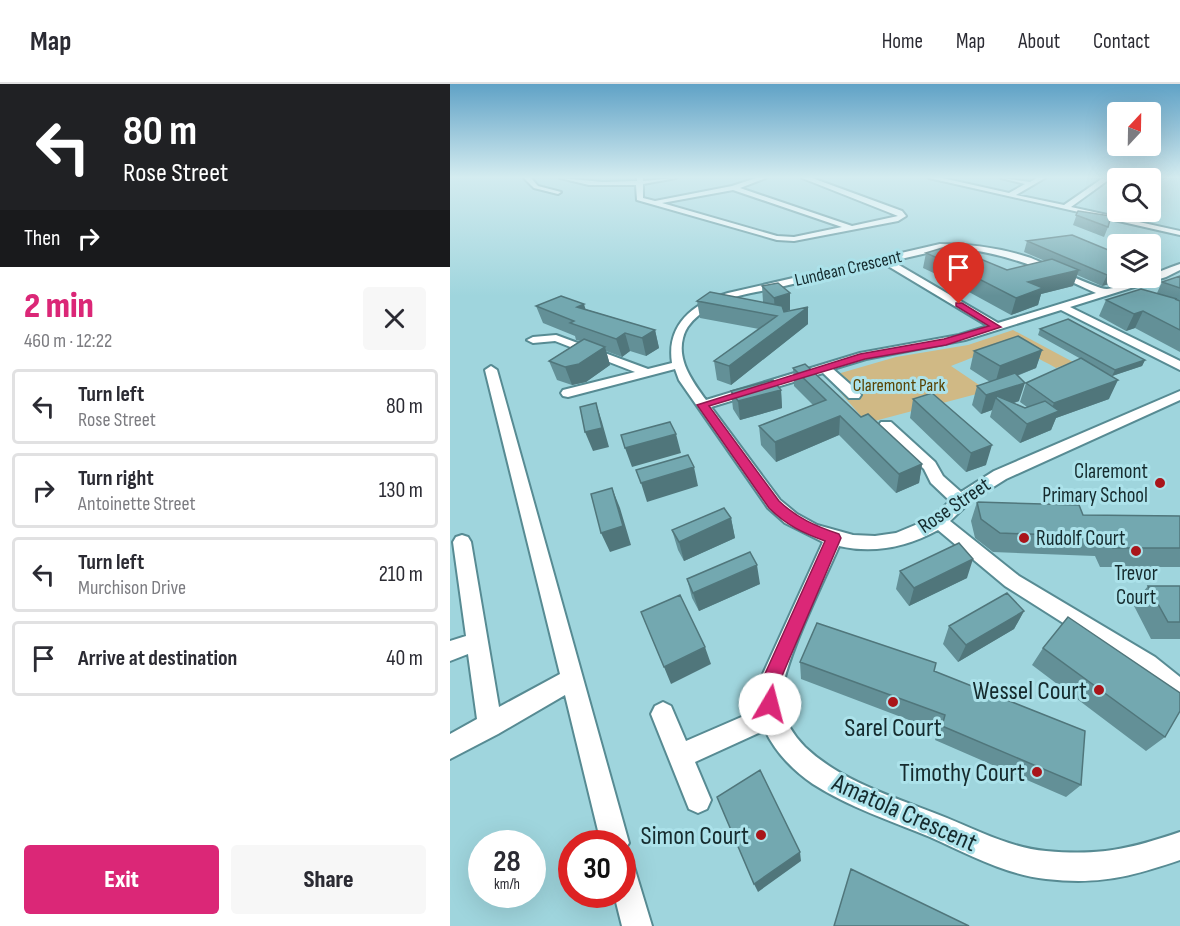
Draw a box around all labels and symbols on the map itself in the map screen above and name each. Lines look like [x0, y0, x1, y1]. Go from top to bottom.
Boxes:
north arrow [1107, 102, 1161, 156]
pin [933, 242, 984, 304]
street label: Lundean Crescent [793, 246, 904, 291]
park label: Claremont Park [853, 375, 945, 396]
place label: Claremont Primary School [1042, 459, 1148, 508]
street label: Rose Street [913, 472, 995, 539]
marker: Claremont Primary School [1153, 476, 1167, 490]
place label: Rudolf Court [1036, 526, 1125, 551]
marker: Rudolf Court [1017, 531, 1031, 545]
marker: Trevor Court [1129, 544, 1143, 558]
place label: Trevor Court [1114, 561, 1158, 610]
position arrow [738, 672, 802, 736]
place label: Wessel Court [973, 676, 1087, 707]
marker: Wessel Court [1092, 683, 1106, 697]
marker: Sarel Court [886, 695, 900, 709]
place label: Sarel Court [844, 713, 942, 744]
place label: Timothy Court [899, 758, 1025, 789]
marker: Timothy Court [1030, 765, 1044, 779]
street label: Amatola Crescent [826, 767, 982, 859]
place label: Simon Court [641, 821, 749, 852]
marker: Simon Court [754, 828, 768, 842]
speed limit sign: 30 [558, 830, 636, 908]

